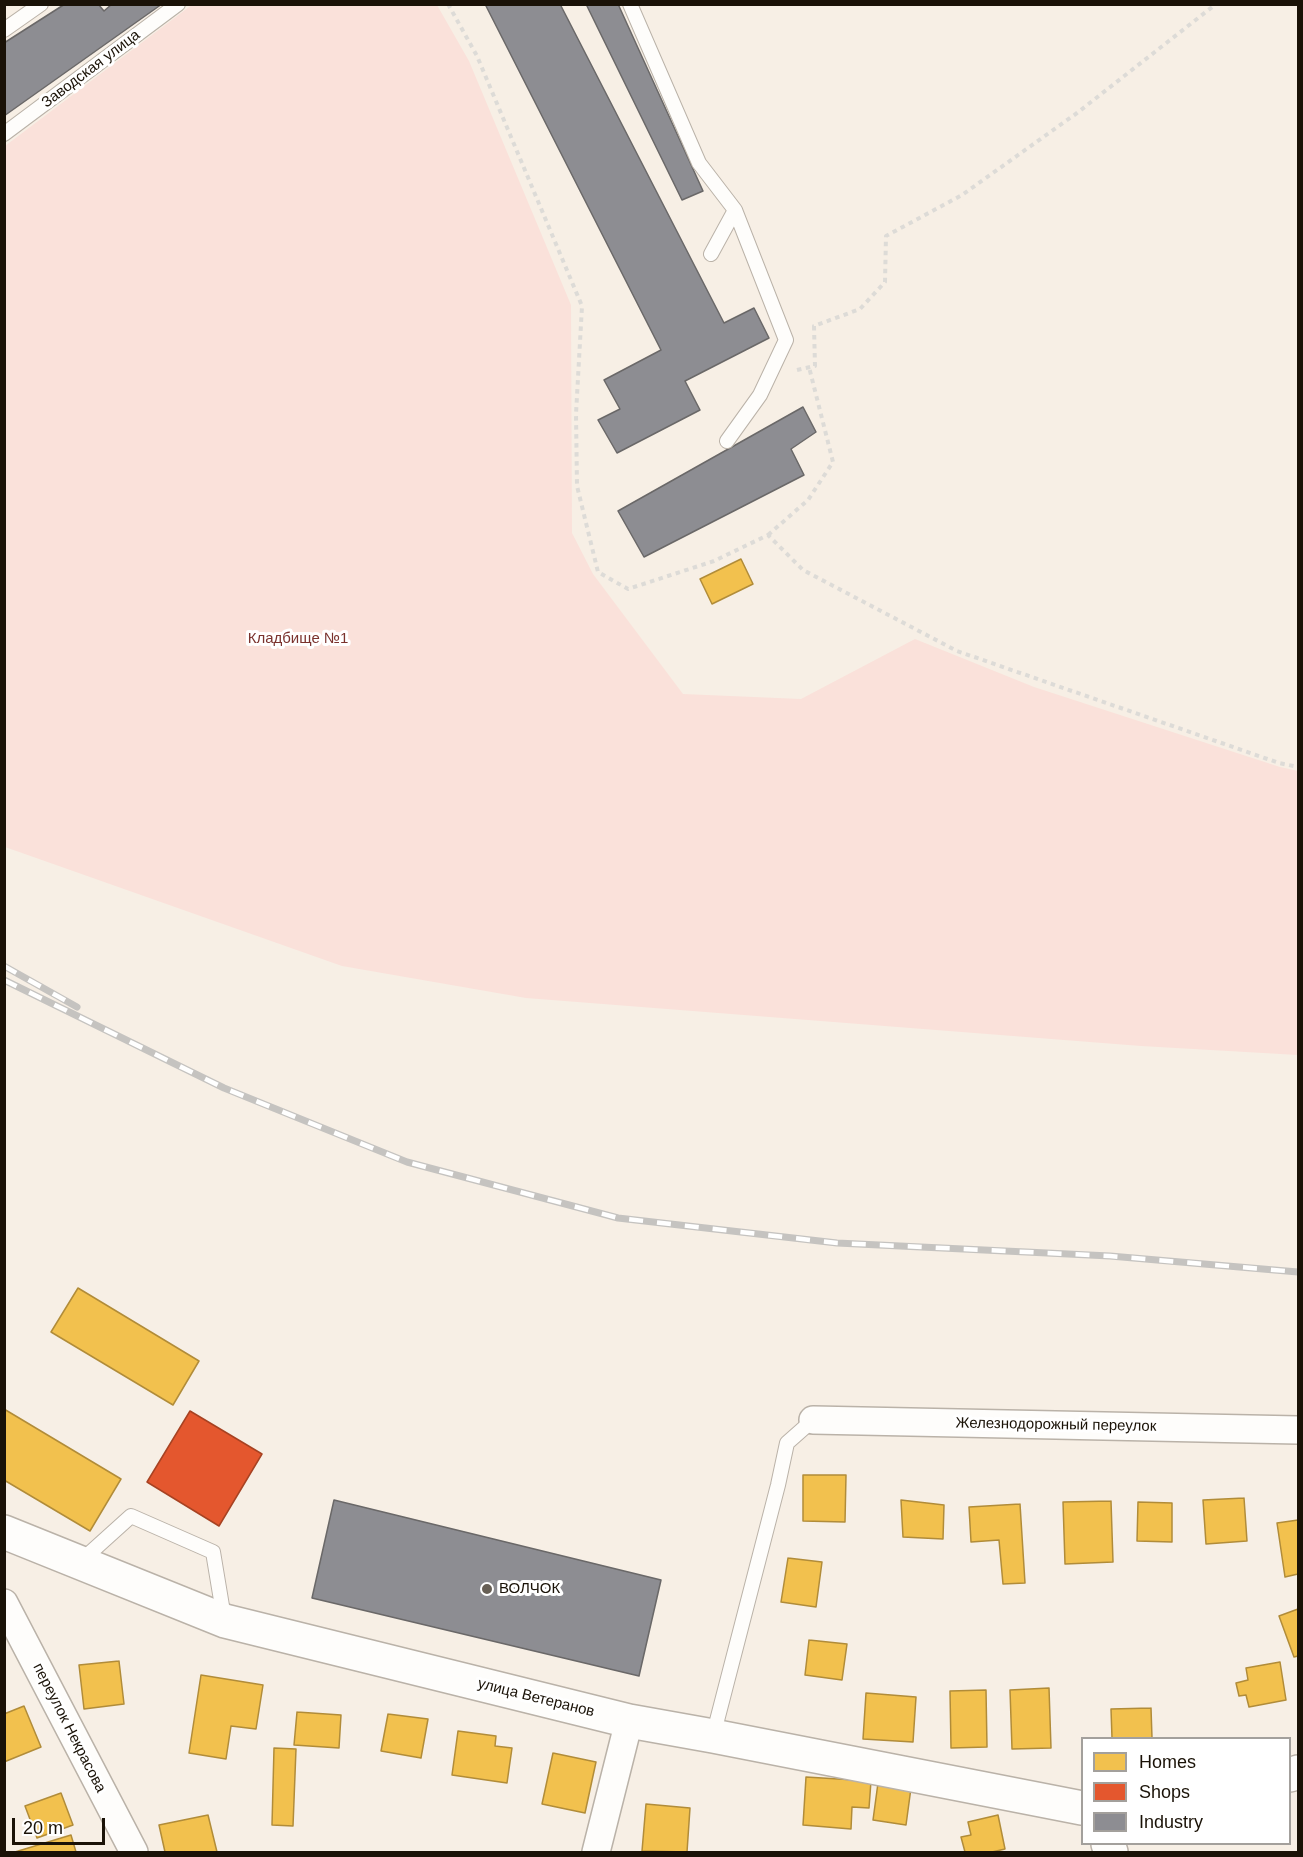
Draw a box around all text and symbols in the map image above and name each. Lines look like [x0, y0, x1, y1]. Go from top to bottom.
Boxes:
street label: Заводская улица [38, 26, 144, 112]
park label: Кладбище №1 [248, 630, 348, 648]
street label: Железнодорожный переулок [956, 1414, 1156, 1436]
place label: ВОЛЧОК [499, 1580, 560, 1598]
marker: ВОЛЧОК [480, 1582, 494, 1596]
street label: переулок Некрасова [29, 1660, 109, 1796]
street label: улица Ветеранов [476, 1675, 596, 1721]
legend [1081, 1737, 1291, 1845]
text: Homes [1139, 1752, 1196, 1772]
text: Shops [1139, 1782, 1190, 1802]
scale bar [15, 1806, 108, 1844]
text: Industry [1139, 1812, 1203, 1832]
text: 20 m [23, 1818, 63, 1838]

